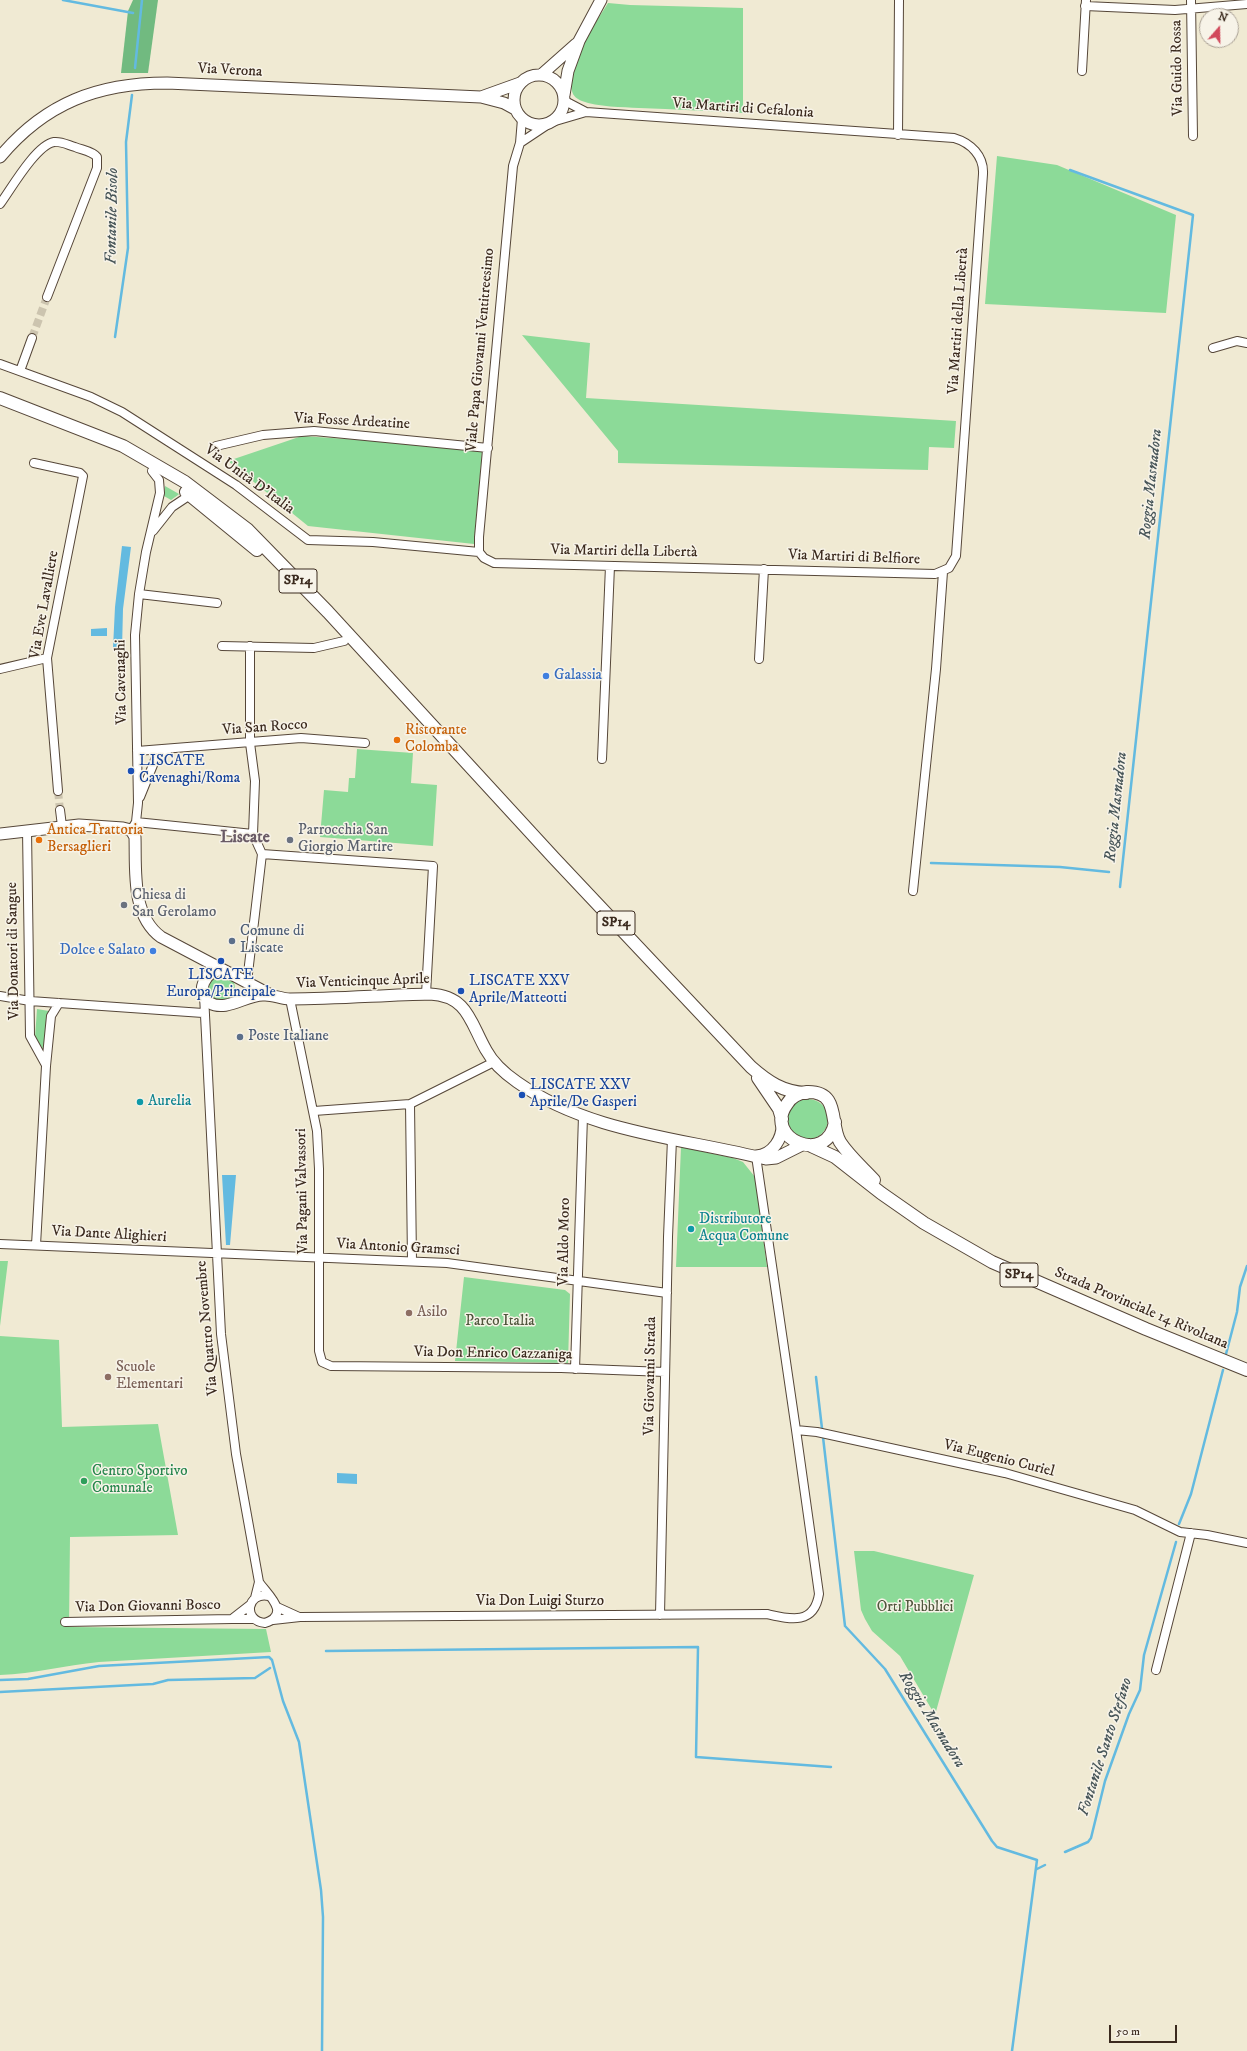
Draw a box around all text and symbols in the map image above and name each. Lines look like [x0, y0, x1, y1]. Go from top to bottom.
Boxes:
north arrow [1199, 8, 1239, 48]
text: N [1216, 10, 1229, 26]
street label: Via Guido Rossa [1168, 20, 1188, 116]
street label: Via Verona [197, 60, 263, 82]
street label: Via Martiri di Cefalonia [672, 95, 814, 123]
water label: Fontanile Bisolo [103, 168, 123, 264]
street label: Viale Papa Giovanni Ventitreesimo [463, 247, 499, 453]
street label: Via Martiri della Libertà [945, 247, 973, 395]
street label: Via Fosse Ardeatine [294, 410, 410, 434]
water label: Roggia Masnadora [1137, 428, 1167, 540]
street label: Via Unità D'Italia [200, 441, 298, 519]
street label: Via Martiri della Libertà [550, 542, 698, 562]
street label: Via Martiri di Belfiore [788, 547, 920, 569]
street label: Via Eve Lavalliere [27, 549, 63, 661]
road number: SP14 [279, 569, 317, 593]
street label: Via Cavenaghi [112, 639, 132, 725]
place label: Galassia [554, 667, 602, 685]
marker: Galassia [541, 671, 551, 681]
street label: Via San Rocco [222, 716, 308, 740]
place label: Ristorante Colomba [405, 722, 467, 757]
marker: Ristorante Colomba [392, 735, 402, 745]
water label: Roggia Masnadora [1102, 751, 1132, 863]
place label: LISCATE Cavenaghi/Roma [139, 753, 240, 788]
marker: LISCATE Cavenaghi/Roma [126, 766, 136, 776]
place label: Antica Trattoria Bersaglieri [47, 822, 143, 857]
place label: Parrocchia San Giorgio Martire [298, 822, 393, 857]
district label: Liscate [220, 828, 270, 848]
marker: Antica Trattoria Bersaglieri [34, 835, 44, 845]
marker: Parrocchia San Giorgio Martire [285, 835, 295, 845]
street label: Via Donatori di Sangue [4, 882, 24, 1020]
place label: Chiesa di San Gerolamo [132, 887, 216, 922]
marker: Chiesa di San Gerolamo [119, 900, 129, 910]
road number: SP14 [597, 911, 635, 935]
place label: Comune di Liscate [240, 923, 304, 958]
marker: Comune di Liscate [227, 936, 237, 946]
place label: Dolce e Salato [60, 942, 145, 960]
marker: Dolce e Salato [148, 946, 158, 956]
marker: LISCATE Europa/Principale [216, 956, 226, 966]
place label: LISCATE Europa/Principale [166, 967, 276, 1002]
street label: Via Venticinque Aprile [296, 971, 430, 993]
place label: LISCATE XXV Aprile/Matteotti [469, 973, 569, 1008]
marker: LISCATE XXV Aprile/Matteotti [456, 986, 466, 996]
place label: Poste Italiane [248, 1028, 329, 1046]
marker: Poste Italiane [235, 1032, 245, 1042]
place label: LISCATE XXV Aprile/De Gasperi [530, 1077, 637, 1112]
marker: LISCATE XXV Aprile/De Gasperi [517, 1090, 527, 1100]
place label: Aurelia [148, 1093, 191, 1111]
marker: Aurelia [135, 1097, 145, 1107]
street label: Via Pagani Valvassori [293, 1128, 313, 1254]
street label: Via Aldo Moro [555, 1198, 575, 1286]
place label: Distributore Acqua Comune [699, 1211, 789, 1246]
street label: Via Dante Alighieri [51, 1223, 167, 1247]
marker: Distributore Acqua Comune [686, 1224, 696, 1234]
street label: Via Antonio Gramsci [336, 1236, 460, 1260]
street label: Via Quattro Novembre [193, 1260, 223, 1396]
road number: SP14 [1000, 1263, 1038, 1287]
street label: Strada Provinciale 14 Rivoltana [1051, 1264, 1231, 1354]
place label: Asilo [417, 1304, 447, 1322]
marker: Asilo [404, 1308, 414, 1318]
park label: Parco Italia [465, 1313, 535, 1331]
street label: Via Giovanni Strada [641, 1317, 661, 1435]
street label: Via Don Enrico Cazzaniga [414, 1344, 572, 1364]
place label: Scuole Elementari [116, 1359, 183, 1394]
marker: Scuole Elementari [103, 1372, 113, 1382]
street label: Via Eugenio Curiel [942, 1437, 1056, 1481]
place label: Centro Sportivo Comunale [92, 1463, 188, 1498]
marker: Centro Sportivo Comunale [79, 1476, 89, 1486]
street label: Via Don Luigi Sturzo [476, 1593, 604, 1611]
street label: Via Don Giovanni Bosco [75, 1597, 221, 1617]
park label: Orti Pubblici [877, 1599, 953, 1617]
water label: Roggia Masnadora [893, 1668, 969, 1772]
water label: Fontanile Santo Stefano [1075, 1676, 1137, 1818]
scale bar [1111, 2017, 1179, 2043]
text: 50 m [1116, 2024, 1140, 2039]

